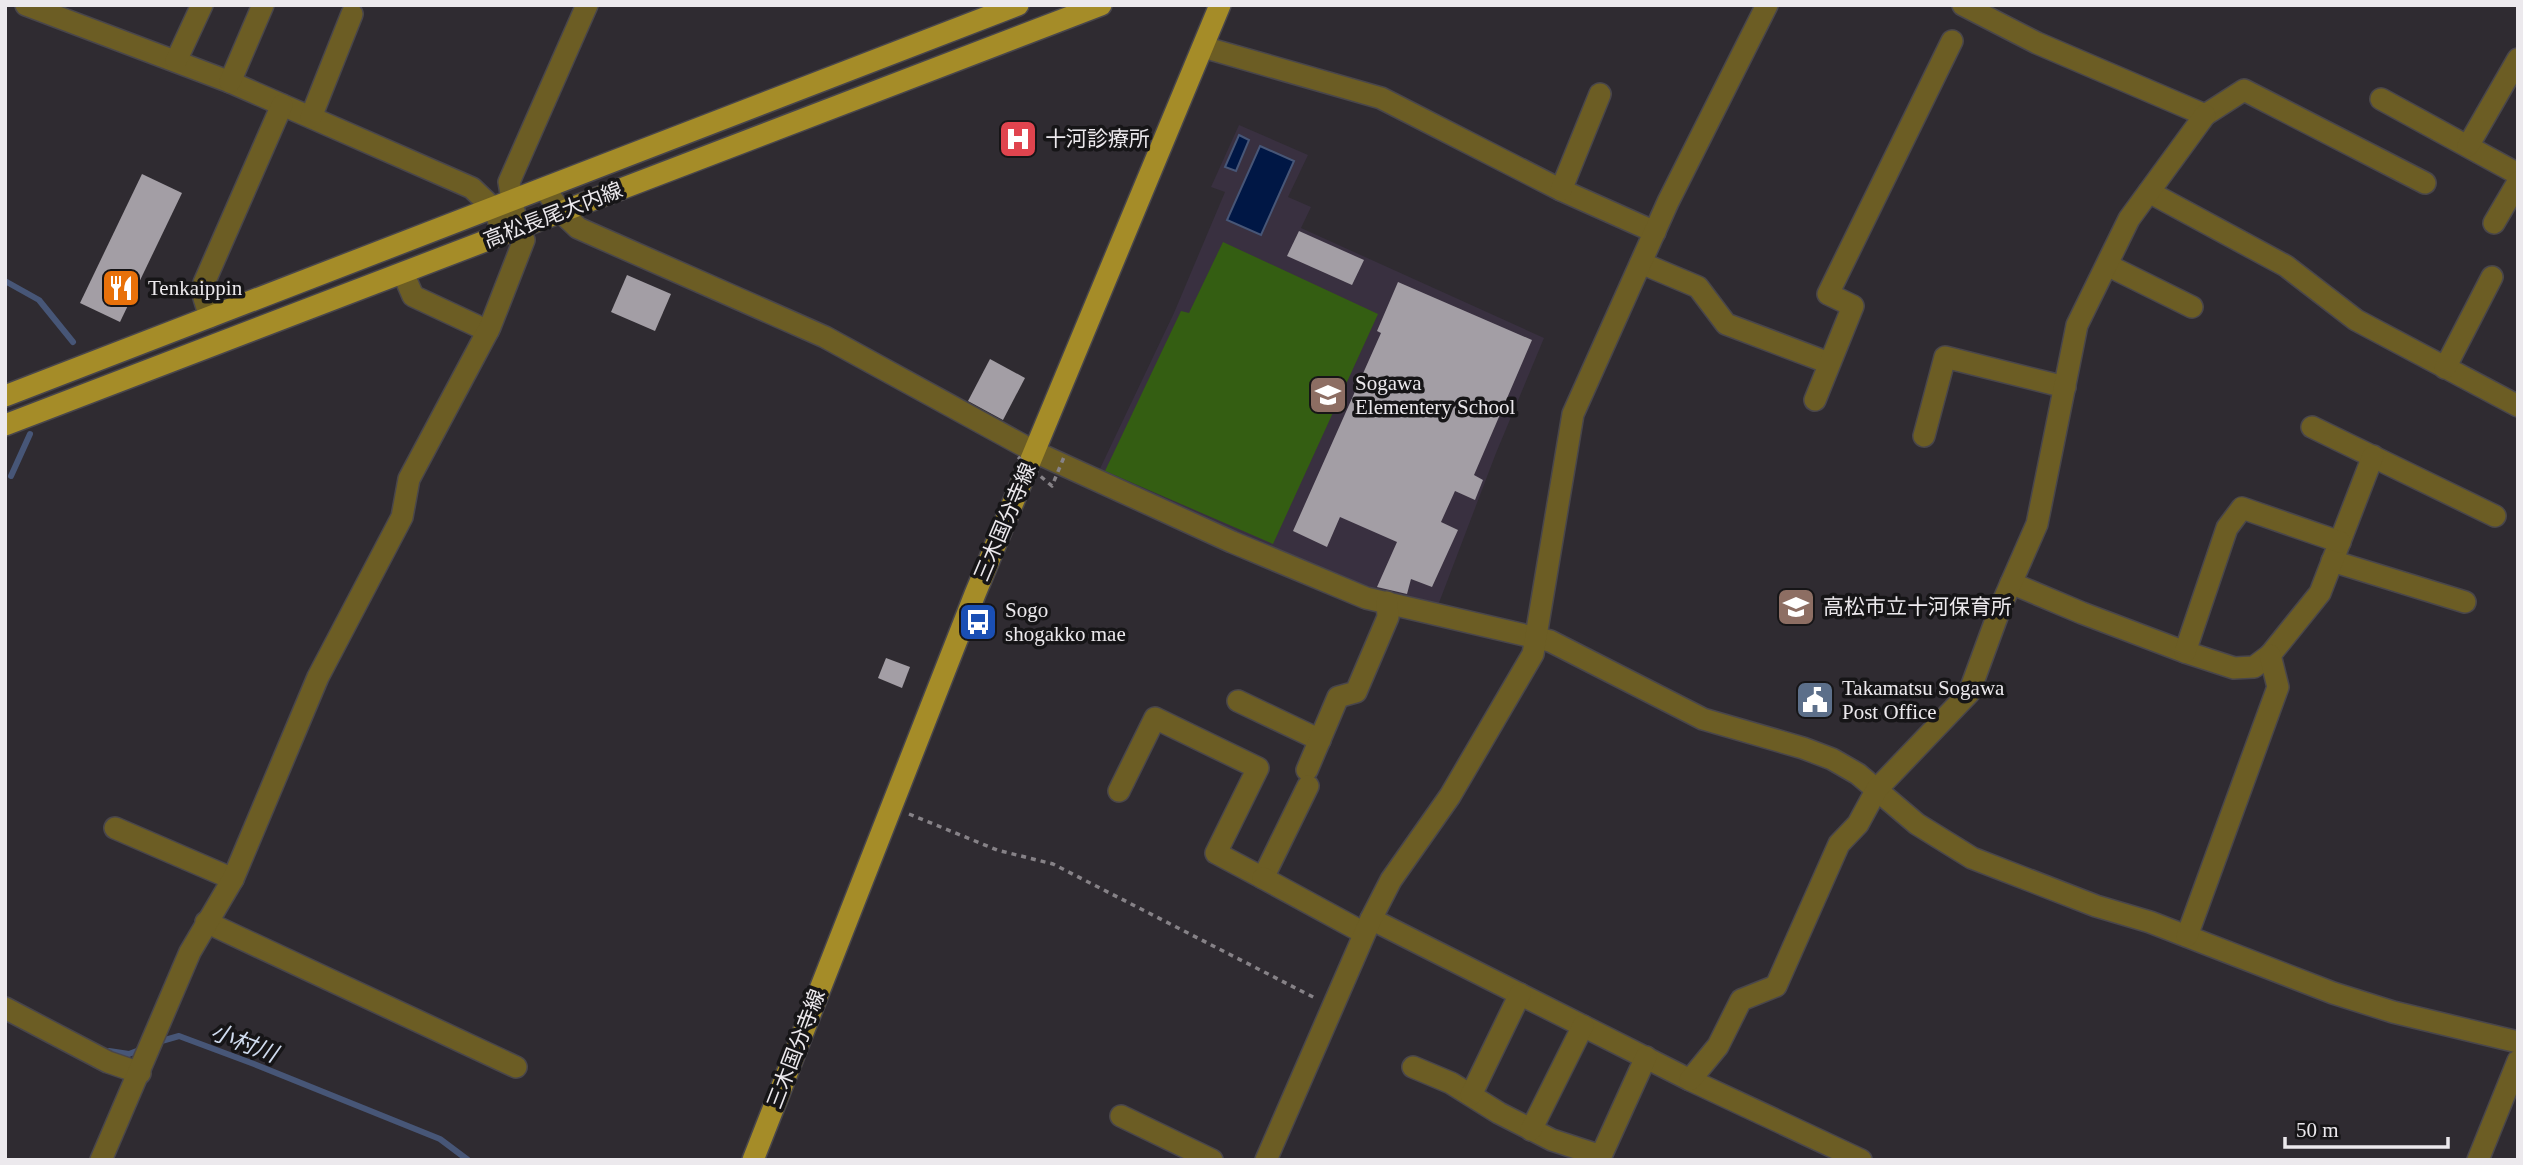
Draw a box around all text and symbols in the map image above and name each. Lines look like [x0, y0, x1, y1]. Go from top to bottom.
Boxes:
hospital icon: 十河診療所 [997, 118, 1039, 160]
place label: 十河診療所 [1045, 127, 1150, 151]
street label: 高松長尾大内線 [480, 177, 626, 253]
restaurant icon: Tenkaippin [100, 267, 142, 309]
place label: Tenkaippin [148, 276, 243, 300]
place label: Sogawa Elementery School [1355, 371, 1516, 419]
school or university icon: Sogawa Elementery School [1307, 374, 1349, 416]
street label: 三木国分寺線 [969, 459, 1041, 585]
school or university icon: 高松市立十河保育所 [1775, 586, 1817, 628]
place label: 高松市立十河保育所 [1823, 595, 2012, 619]
place label: Sogo shogakko mae [1005, 598, 1126, 646]
bus stop icon: Sogo shogakko mae [957, 601, 999, 643]
place label: Takamatsu Sogawa Post Office [1842, 676, 2005, 724]
public building icon: Takamatsu Sogawa Post Office [1794, 679, 1836, 721]
street label: 三木国分寺線 [762, 986, 830, 1112]
water label: 小村川 [207, 1019, 283, 1068]
scale bar [2285, 1106, 2448, 1150]
text: 50 m [2296, 1118, 2339, 1142]

